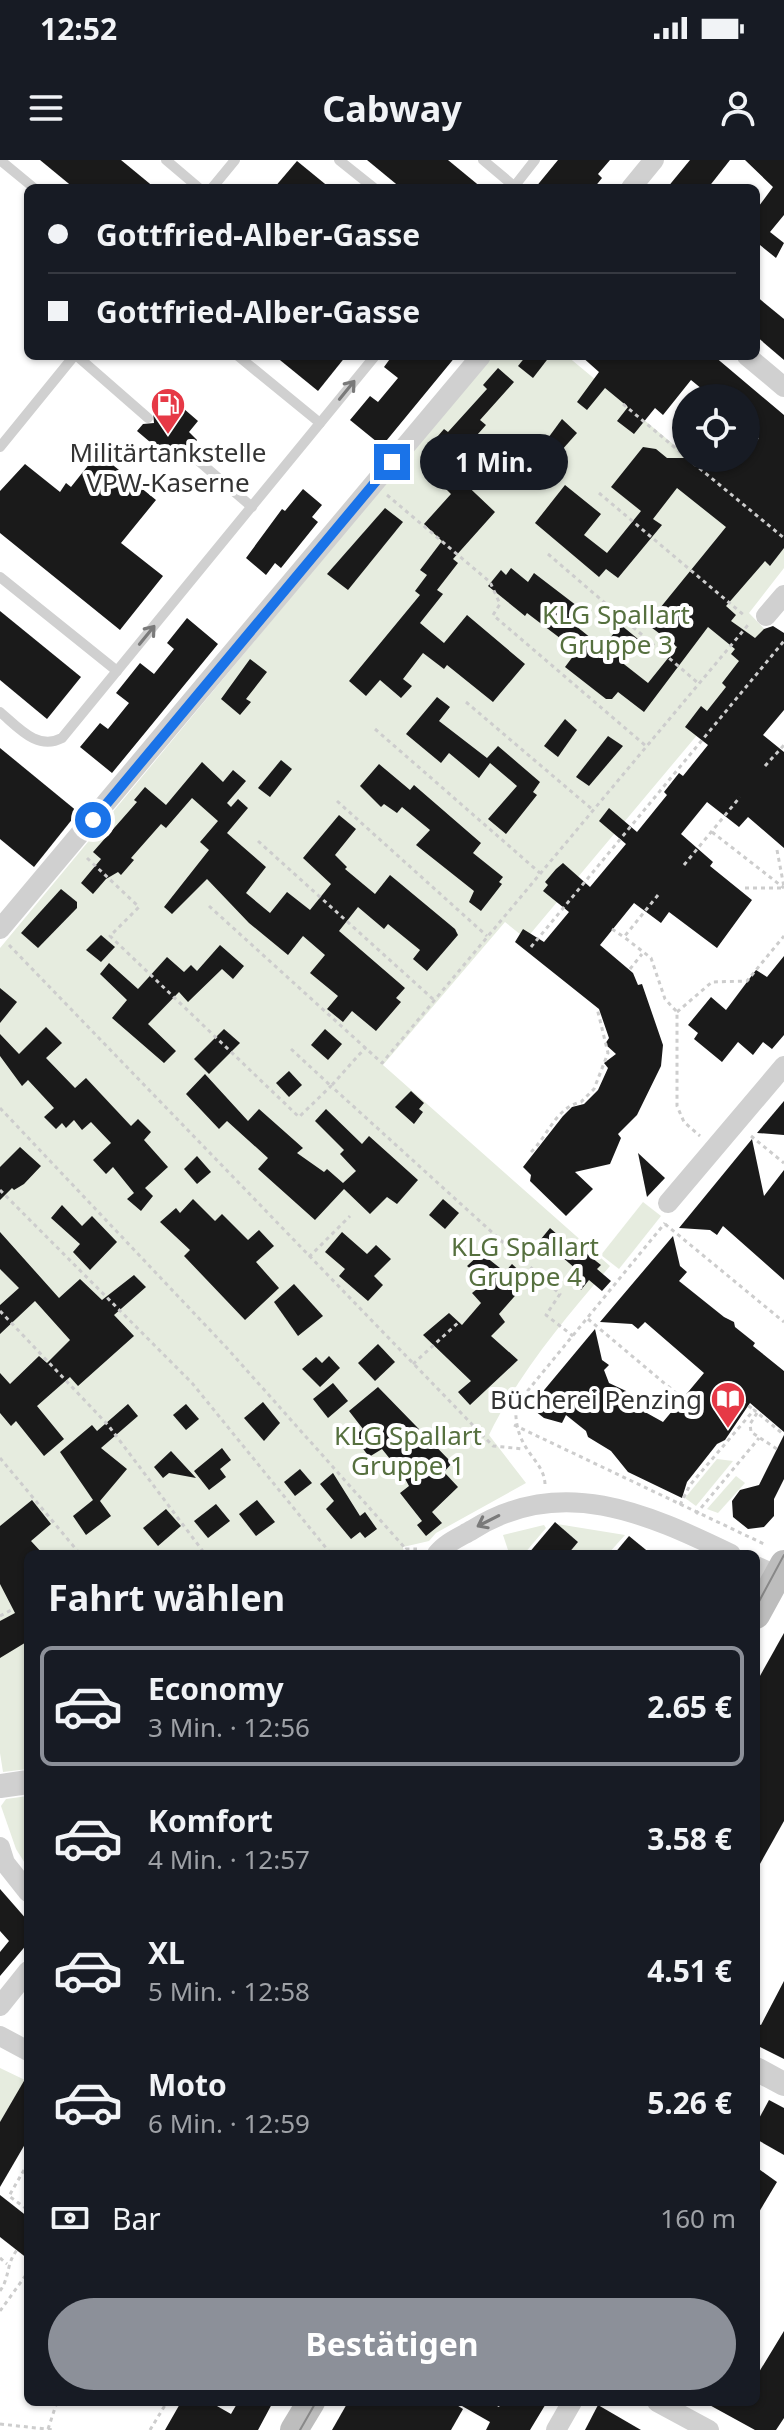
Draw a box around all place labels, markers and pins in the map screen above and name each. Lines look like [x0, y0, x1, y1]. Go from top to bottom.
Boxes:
fuel station icon: Militärtankstelle VPW-Kaserne [149, 386, 187, 436]
place label: Militärtankstelle VPW-Kaserne [70, 434, 266, 500]
library icon: Bücherei Penzing [709, 1380, 747, 1430]
place label: Bücherei Penzing [490, 1381, 702, 1417]

